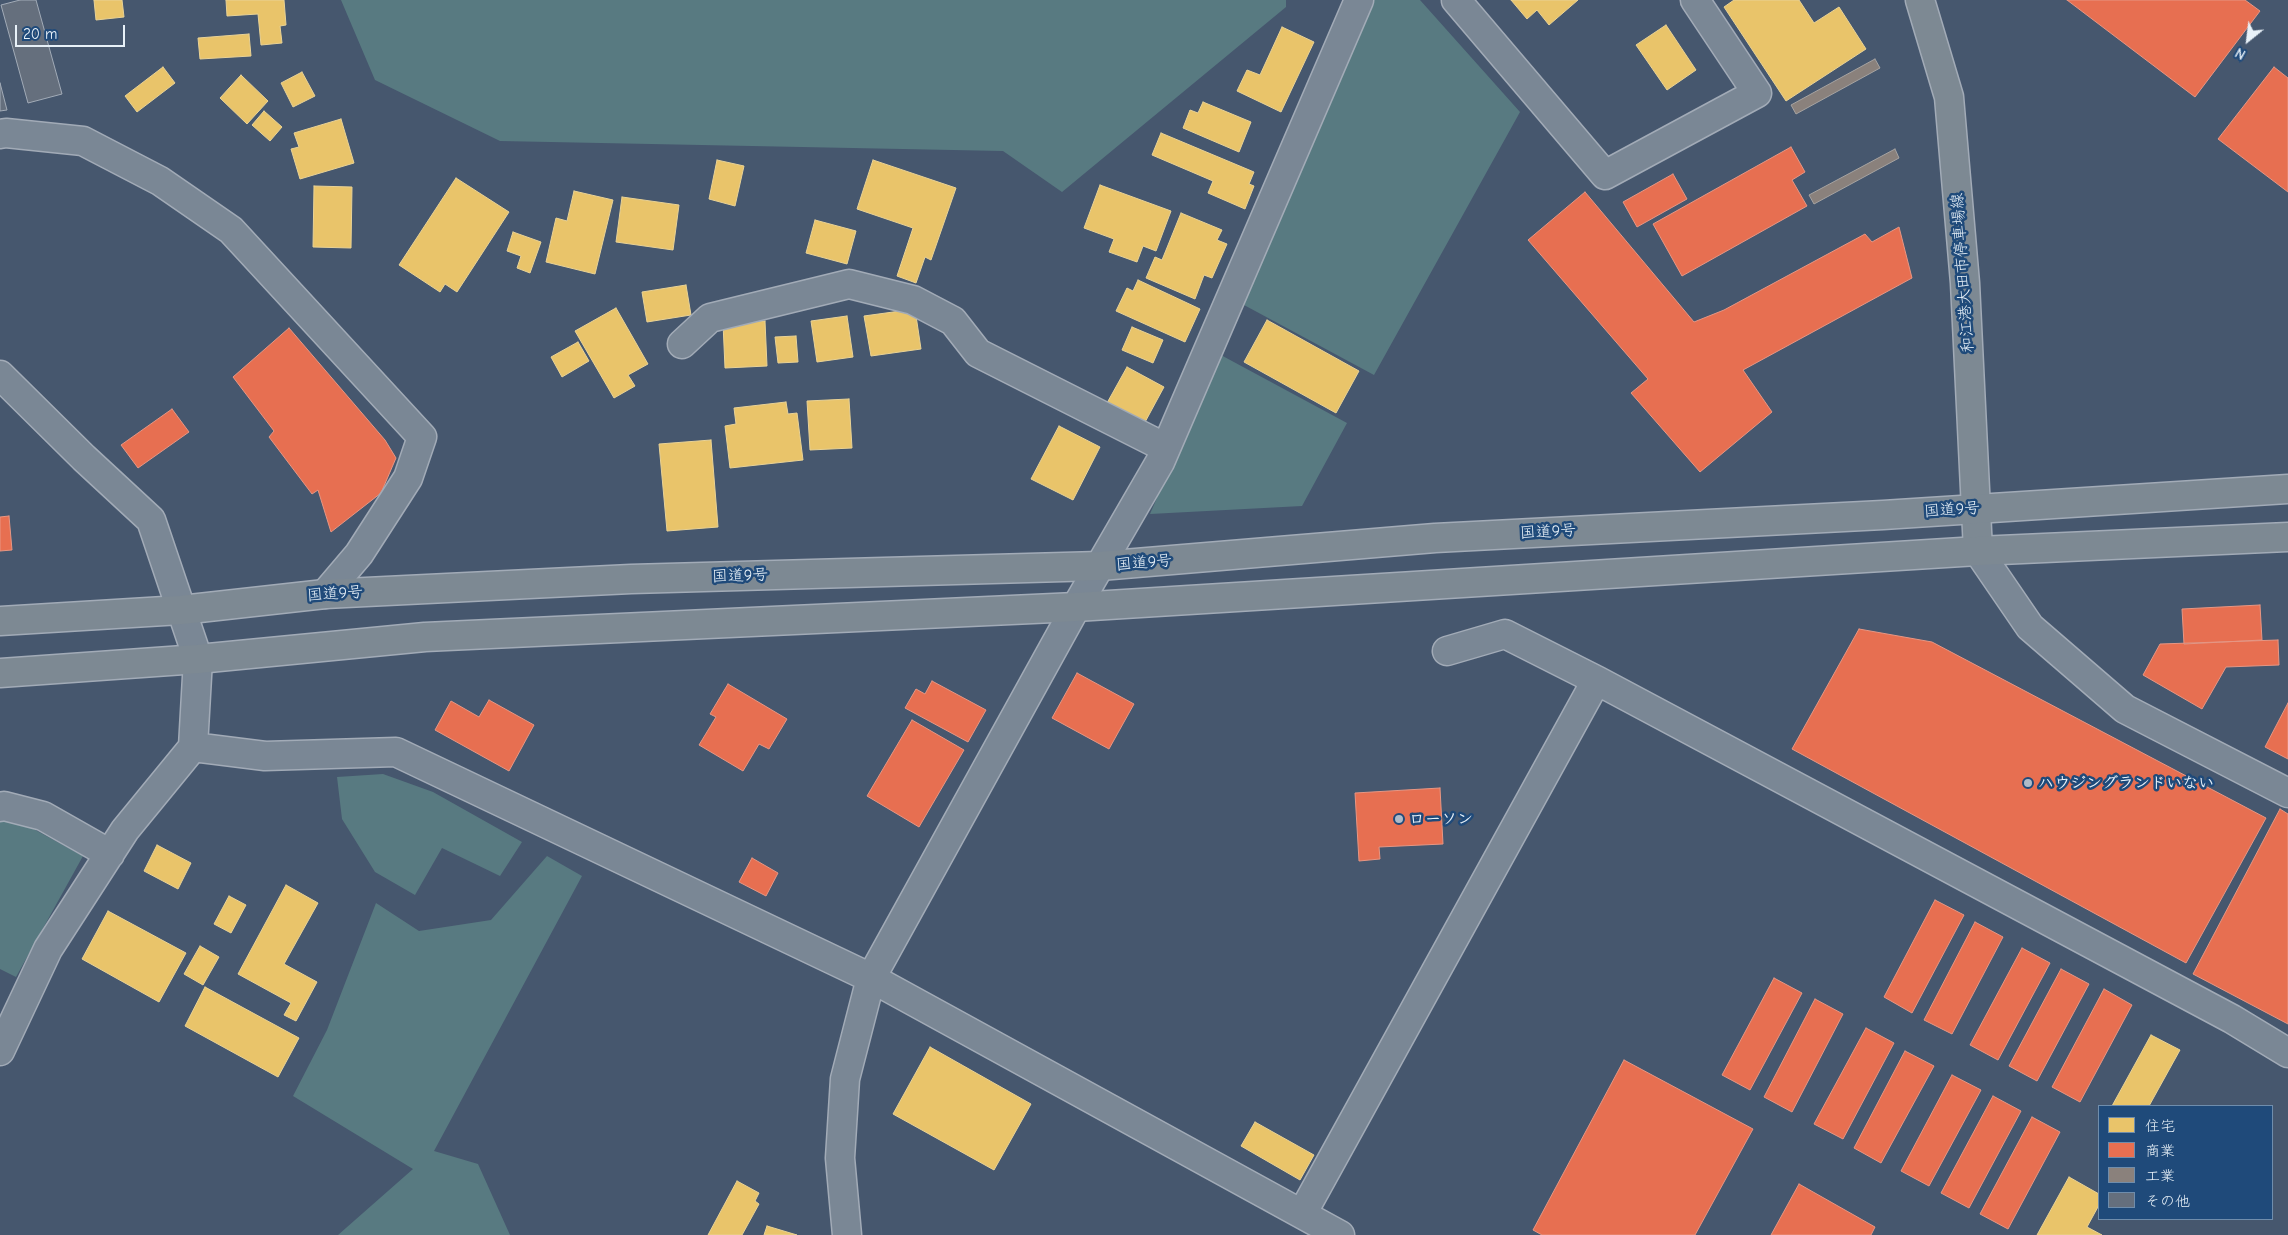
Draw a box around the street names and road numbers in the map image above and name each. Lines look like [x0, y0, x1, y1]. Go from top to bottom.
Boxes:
street label: 和江港大田市停車場線 [1948, 193, 1978, 353]
street label: 国道9号 [1923, 498, 1981, 522]
street label: 国道9号 [1519, 521, 1577, 543]
street label: 国道9号 [1115, 551, 1173, 575]
street label: 国道9号 [711, 565, 769, 587]
street label: 国道9号 [306, 582, 364, 606]

